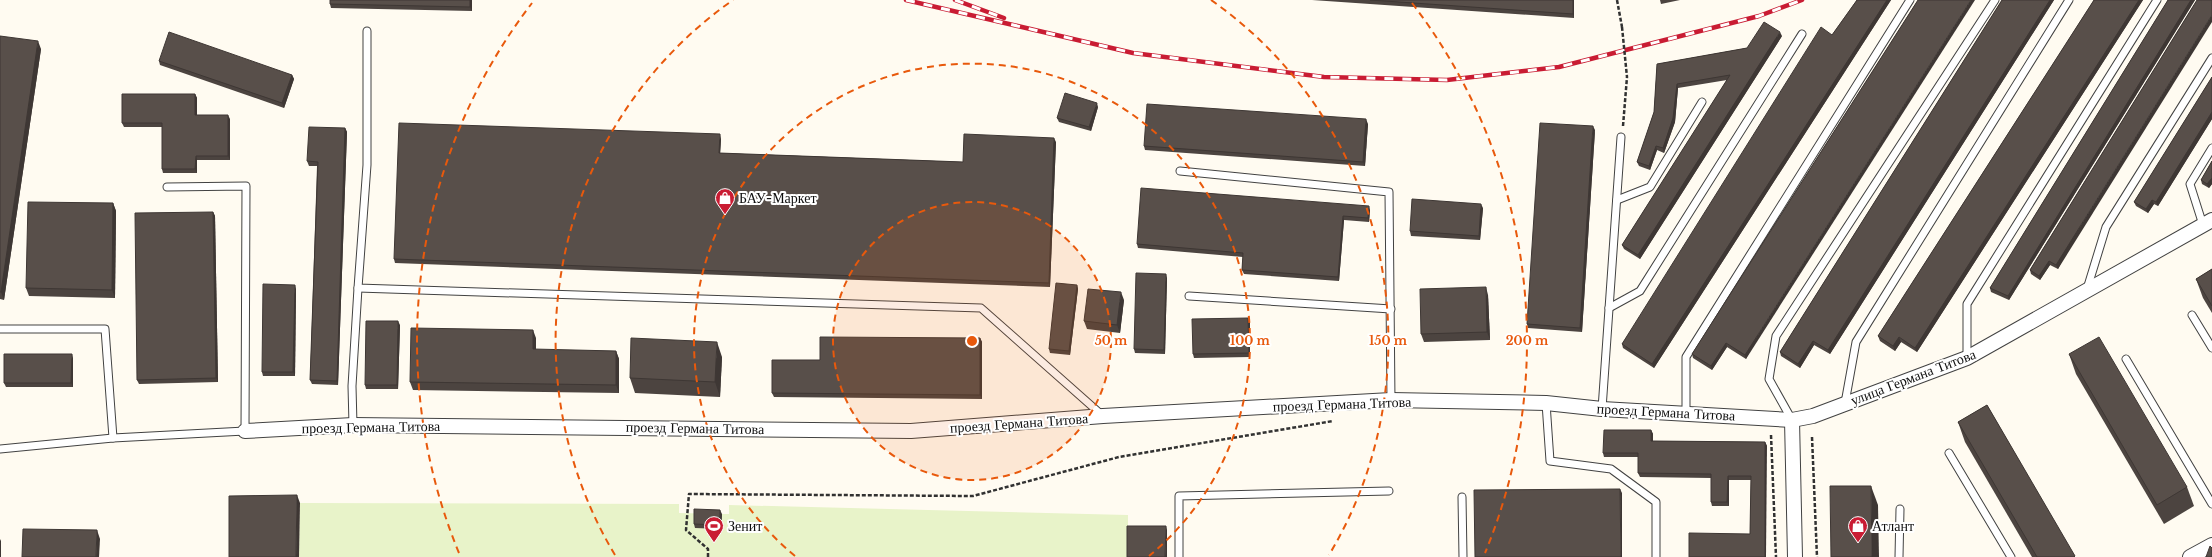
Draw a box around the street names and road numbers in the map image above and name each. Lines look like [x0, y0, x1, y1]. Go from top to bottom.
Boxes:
street label: улица Германа Титова [1848, 345, 1979, 409]
street label: проезд Германа Титова [1272, 393, 1412, 415]
street label: проезд Германа Титова [1596, 399, 1736, 425]
street label: проезд Германа Титова [949, 409, 1089, 437]
street label: проезд Германа Титова [302, 417, 441, 437]
street label: проезд Германа Титова [626, 418, 765, 438]

